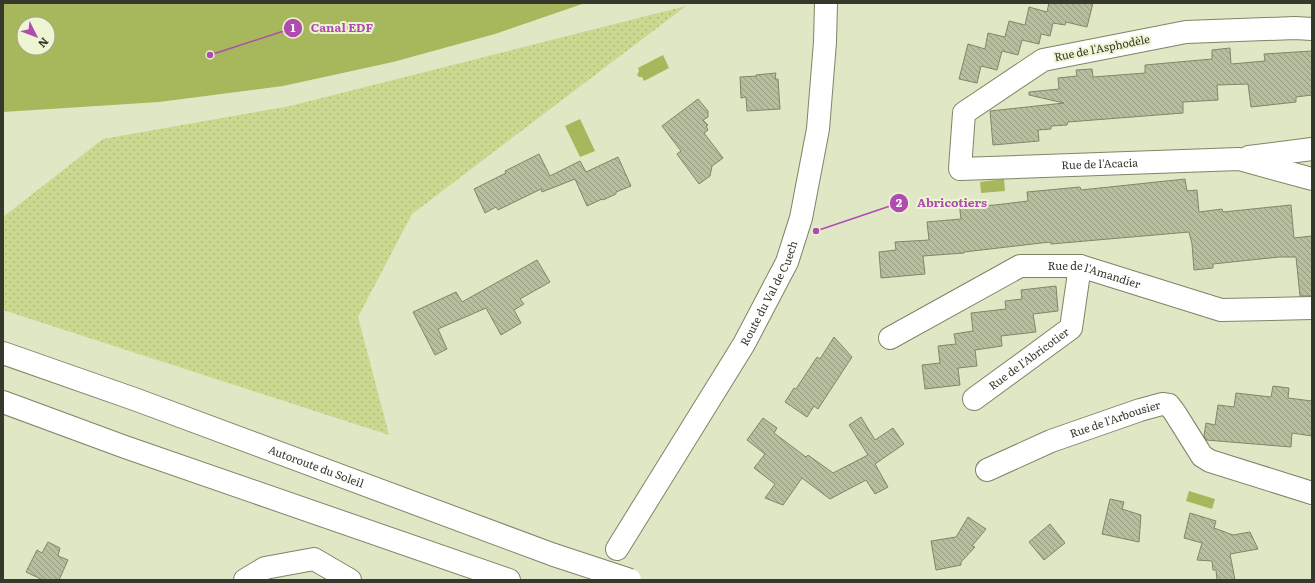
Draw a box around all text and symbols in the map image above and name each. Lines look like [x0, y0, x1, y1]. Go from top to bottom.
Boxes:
north arrow [16, 16, 56, 56]
callout: Canal EDF [283, 16, 381, 40]
text: 1 [291, 18, 296, 36]
text: Canal EDF [311, 18, 373, 36]
street label: Rue de l'Asphodèle [1053, 30, 1151, 64]
text: N [35, 35, 53, 52]
street label: Rue de l'Acacia [1061, 154, 1138, 172]
callout: Abricotiers [889, 191, 995, 215]
text: 2 [896, 193, 903, 211]
text: Abricotiers [917, 193, 987, 211]
street label: Route du Val de Cuech [736, 238, 800, 348]
street label: Rue de l'Amandier [1048, 257, 1144, 292]
street label: Rue de l'Abricotier [985, 323, 1072, 393]
street label: Rue de l'Arbousier [1067, 396, 1163, 441]
street label: Autoroute du Soleil [266, 441, 367, 491]

